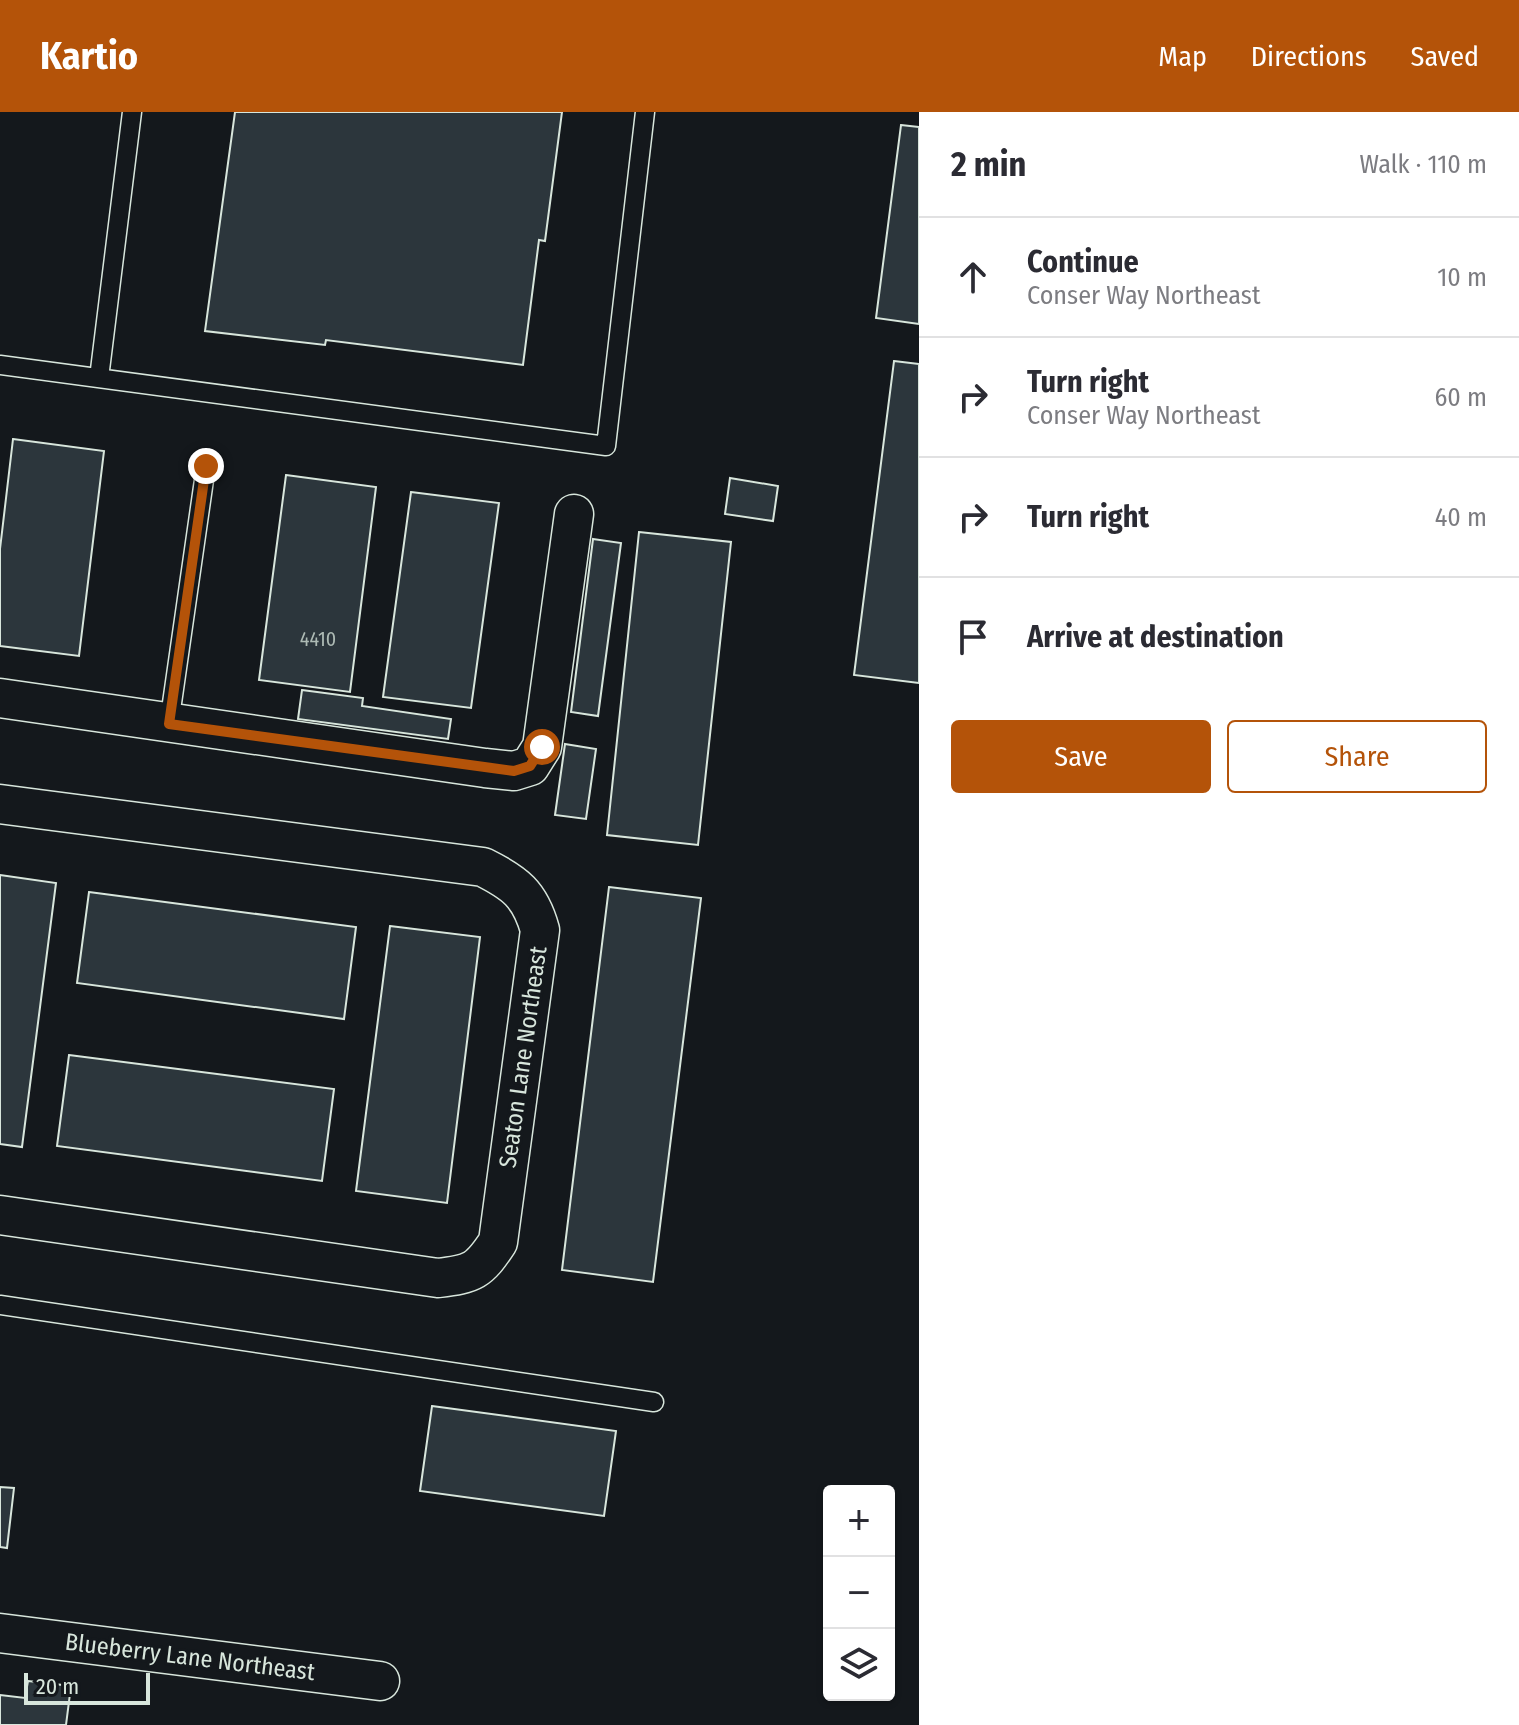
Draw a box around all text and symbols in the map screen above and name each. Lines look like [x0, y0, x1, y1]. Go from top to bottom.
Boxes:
text: Kartio [40, 33, 138, 79]
text: Map [1158, 40, 1207, 73]
text: Directions [1251, 40, 1367, 73]
text: Saved [1411, 40, 1479, 73]
text: 2 min [951, 144, 1026, 185]
text: Walk · 110 m [1360, 149, 1487, 180]
text: Continue [1027, 244, 1139, 280]
icon: ahead [951, 255, 995, 299]
text: 10 m [1437, 262, 1487, 293]
text: Conser Way Northeast [1027, 280, 1260, 311]
text: Turn right [1027, 364, 1149, 400]
icon: right [951, 375, 995, 419]
text: 60 m [1434, 382, 1487, 413]
text: Conser Way Northeast [1027, 400, 1260, 431]
route end [188, 448, 224, 484]
icon: right [951, 495, 995, 539]
text: Turn right [1027, 499, 1149, 535]
text: 40 m [1435, 502, 1487, 533]
icon: arrive [951, 615, 995, 659]
text: Arrive at destination [1027, 619, 1284, 655]
house number: 4410 [300, 627, 336, 651]
button: Save [951, 720, 1211, 793]
button: Share [1227, 720, 1487, 793]
route start [524, 729, 560, 765]
street label: Seaton Lane Northeast [494, 944, 552, 1170]
map controls [823, 1485, 895, 1701]
button: + [823, 1485, 895, 1557]
button: − [823, 1557, 895, 1629]
street label: Blueberry Lane Northeast [64, 1628, 317, 1686]
button: layers [823, 1629, 895, 1701]
scale bar [24, 1669, 150, 1705]
text: 20 m [36, 1673, 79, 1700]

